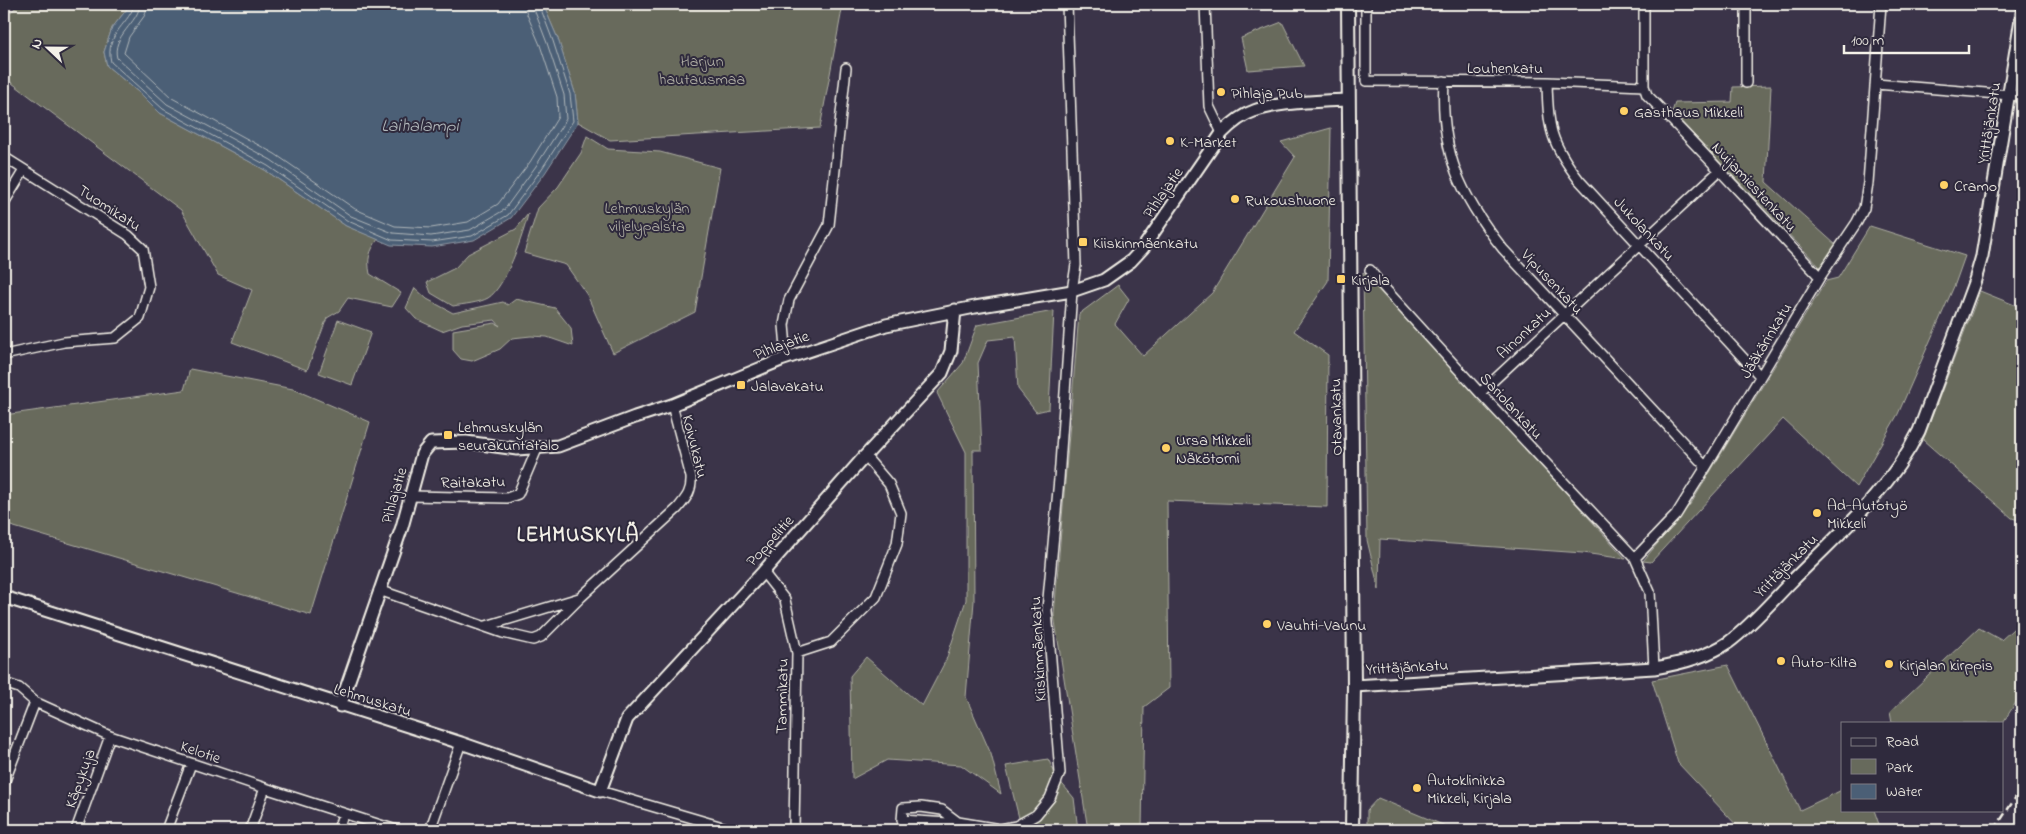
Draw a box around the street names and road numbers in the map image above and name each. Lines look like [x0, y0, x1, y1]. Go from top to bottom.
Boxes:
street label: Louhenkatu [1467, 57, 1543, 81]
street label: Yrittäjänkatu [1972, 81, 2008, 166]
street label: Nuijamiestenkatu [1705, 137, 1802, 238]
street label: Pihlajatie [1137, 162, 1190, 224]
street label: Tuomikatu [73, 179, 145, 238]
street label: Jukolankatu [1607, 192, 1680, 267]
street label: Vipusenkatu [1514, 243, 1588, 321]
street label: Jääkärinkatu [1735, 298, 1799, 384]
street label: Ainonkatu [1492, 302, 1557, 365]
street label: Pihlajatie [751, 325, 814, 367]
street label: Sariolankatu [1473, 367, 1548, 445]
street label: Otavankatu [1324, 378, 1350, 456]
street label: Koivukatu [675, 412, 713, 481]
street label: Pihlajatie [375, 464, 415, 526]
street label: Raitakatu [441, 470, 505, 496]
street label: Poppelitie [741, 510, 801, 572]
street label: Yrittäjänkatu [1749, 529, 1824, 604]
street label: Kiiskinmäenkatu [1024, 596, 1054, 702]
street label: Yrittäjänkatu [1365, 654, 1449, 682]
street label: Tammikatu [770, 658, 796, 734]
street label: Lehmuskatu [330, 678, 414, 724]
street label: Kelotie [177, 735, 225, 771]
street label: Käpykuja [59, 746, 103, 812]

